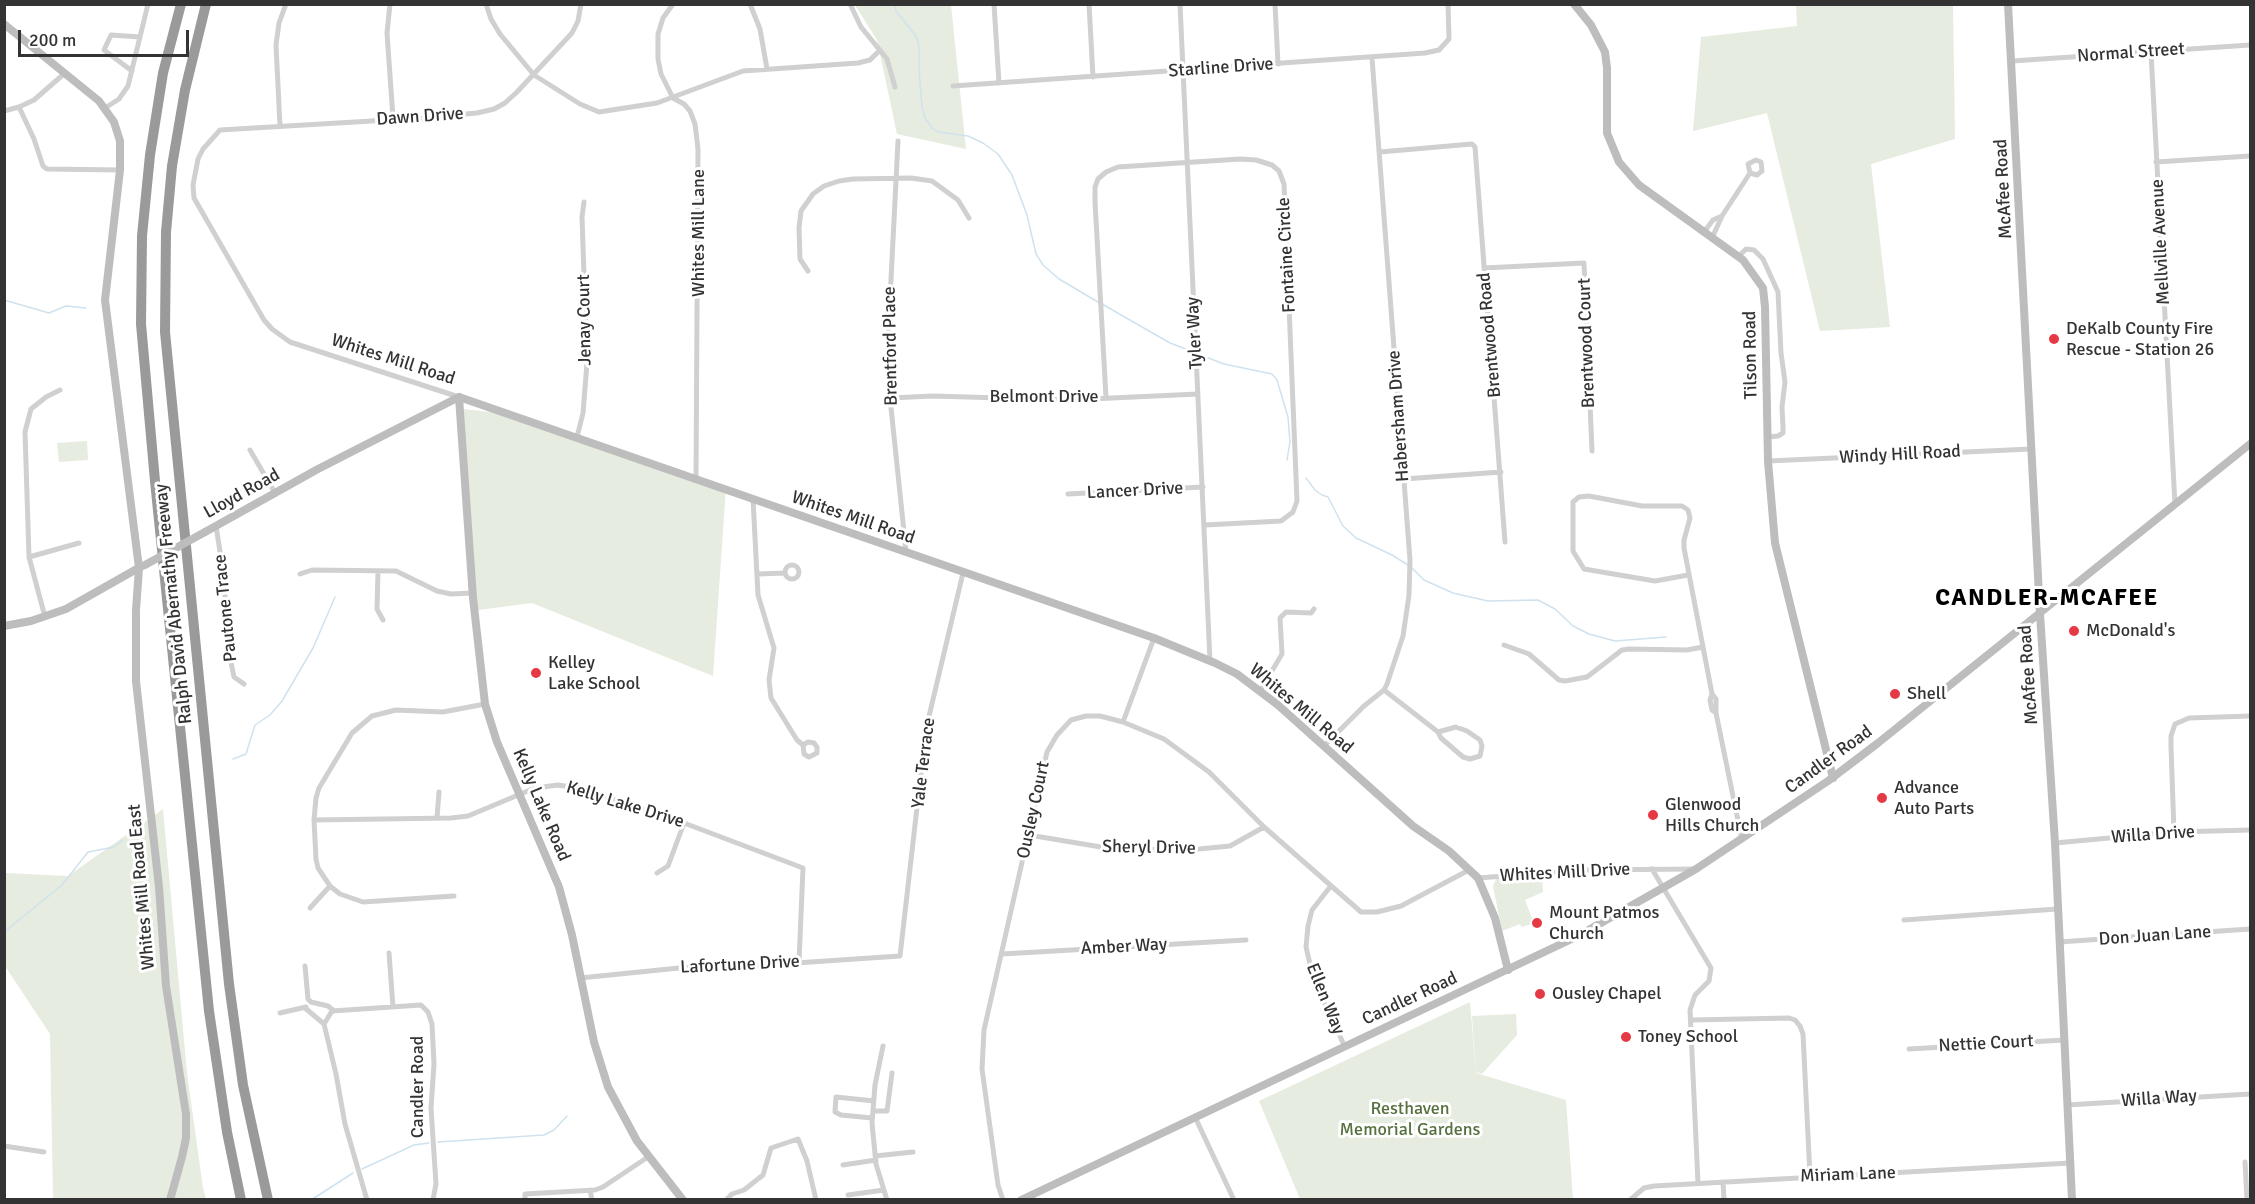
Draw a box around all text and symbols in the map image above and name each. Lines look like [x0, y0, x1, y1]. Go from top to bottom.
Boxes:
scale bar [21, 18, 192, 56]
text: 200 m [29, 29, 76, 51]
street label: Normal Street [2076, 38, 2186, 68]
street label: Starline Drive [1168, 54, 1274, 82]
street label: Dawn Drive [376, 103, 464, 131]
street label: McAfee Road [1991, 138, 2017, 240]
street label: Whites Mill Lane [688, 169, 710, 297]
street label: Mellville Avenue [2147, 178, 2175, 306]
street label: Fontaine Circle [1273, 197, 1301, 313]
street label: Brentwood Road [1474, 271, 1506, 399]
street label: Jenay Court [573, 274, 597, 366]
street label: Brentwood Court [1574, 277, 1600, 409]
street label: Brentford Place [879, 286, 903, 406]
street label: Tyler Way [1182, 296, 1208, 370]
street label: Tilson Road [1739, 311, 1763, 399]
place label: DeKalb County Fire Rescue - Station 26 [2066, 318, 2214, 360]
street label: Whites Mill Road [328, 330, 458, 390]
marker: DeKalb County Fire Rescue - Station 26 [2047, 332, 2061, 346]
street label: Habersham Drive [1384, 350, 1414, 482]
street label: Belmont Drive [989, 386, 1099, 408]
street label: Windy Hill Road [1839, 441, 1961, 469]
street label: Lloyd Road [200, 464, 284, 524]
street label: Lancer Drive [1086, 478, 1184, 504]
street label: Ralph David Abernathy Freeway [151, 483, 197, 725]
street label: Whites Mill Road [788, 487, 918, 549]
street label: Pautone Trace [210, 553, 242, 663]
district label: CANDLER-MCAFEE [1935, 585, 2159, 613]
place label: McDonald's [2086, 620, 2175, 642]
street label: McAfee Road [2015, 624, 2043, 726]
marker: McDonald's [2067, 624, 2081, 638]
place label: Kelley Lake School [548, 652, 640, 694]
street label: Whites Mill Road [1245, 659, 1357, 759]
marker: Kelley Lake School [529, 666, 543, 680]
place label: Shell [1907, 683, 1946, 705]
marker: Shell [1888, 687, 1902, 701]
street label: Yale Terrace [908, 716, 940, 810]
street label: Candler Road [1781, 721, 1877, 799]
street label: Kelly Lake Road [508, 745, 574, 865]
street label: Ousley Court [1013, 759, 1055, 861]
street label: Kelly Lake Drive [563, 777, 687, 833]
place label: Advance Auto Parts [1894, 777, 1974, 820]
marker: Advance Auto Parts [1875, 791, 1889, 805]
place label: Glenwood Hills Church [1665, 794, 1759, 836]
street label: Whites Mill Road East [124, 803, 160, 971]
marker: Glenwood Hills Church [1646, 808, 1660, 822]
street label: Willa Drive [2110, 821, 2196, 849]
street label: Sheryl Drive [1102, 836, 1196, 860]
street label: Whites Mill Drive [1499, 859, 1631, 887]
place label: Mount Patmos Church [1549, 902, 1659, 944]
marker: Mount Patmos Church [1530, 916, 1544, 930]
street label: Don Juan Lane [2098, 921, 2212, 951]
street label: Amber Way [1080, 934, 1168, 960]
street label: Lafortune Drive [680, 951, 800, 979]
street label: Ellen Way [1301, 960, 1349, 1038]
street label: Candler Road [1359, 968, 1461, 1030]
place label: Ousley Chapel [1552, 983, 1661, 1005]
marker: Ousley Chapel [1533, 987, 1547, 1001]
place label: Toney School [1638, 1026, 1738, 1048]
marker: Toney School [1619, 1030, 1633, 1044]
street label: Nettie Court [1938, 1031, 2034, 1057]
street label: Candler Road [407, 1036, 429, 1138]
street label: Willa Way [2121, 1086, 2197, 1112]
park label: Resthaven Memorial Gardens [1340, 1098, 1480, 1140]
street label: Miriam Lane [1800, 1163, 1896, 1187]

